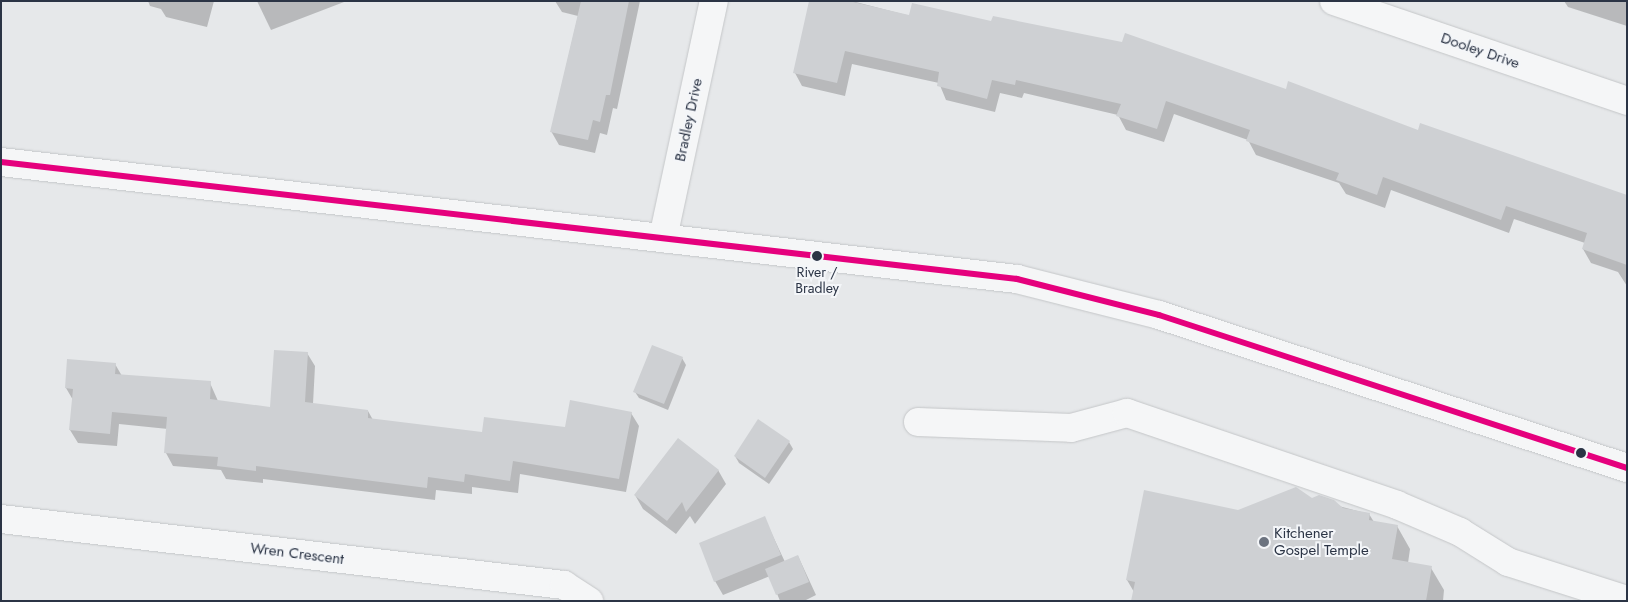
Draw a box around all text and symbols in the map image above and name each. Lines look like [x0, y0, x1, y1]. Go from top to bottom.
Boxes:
street label: Dooley Drive [1438, 29, 1522, 73]
street label: Bradley Drive [671, 77, 707, 163]
marker: River / Bradley [812, 251, 822, 261]
place label: River / Bradley [795, 264, 839, 296]
unlabelled marker [1576, 448, 1586, 458]
place label: Kitchener Gospel Temple [1274, 524, 1369, 559]
marker: Kitchener Gospel Temple [1258, 536, 1270, 548]
street label: Wren Crescent [249, 539, 345, 569]

